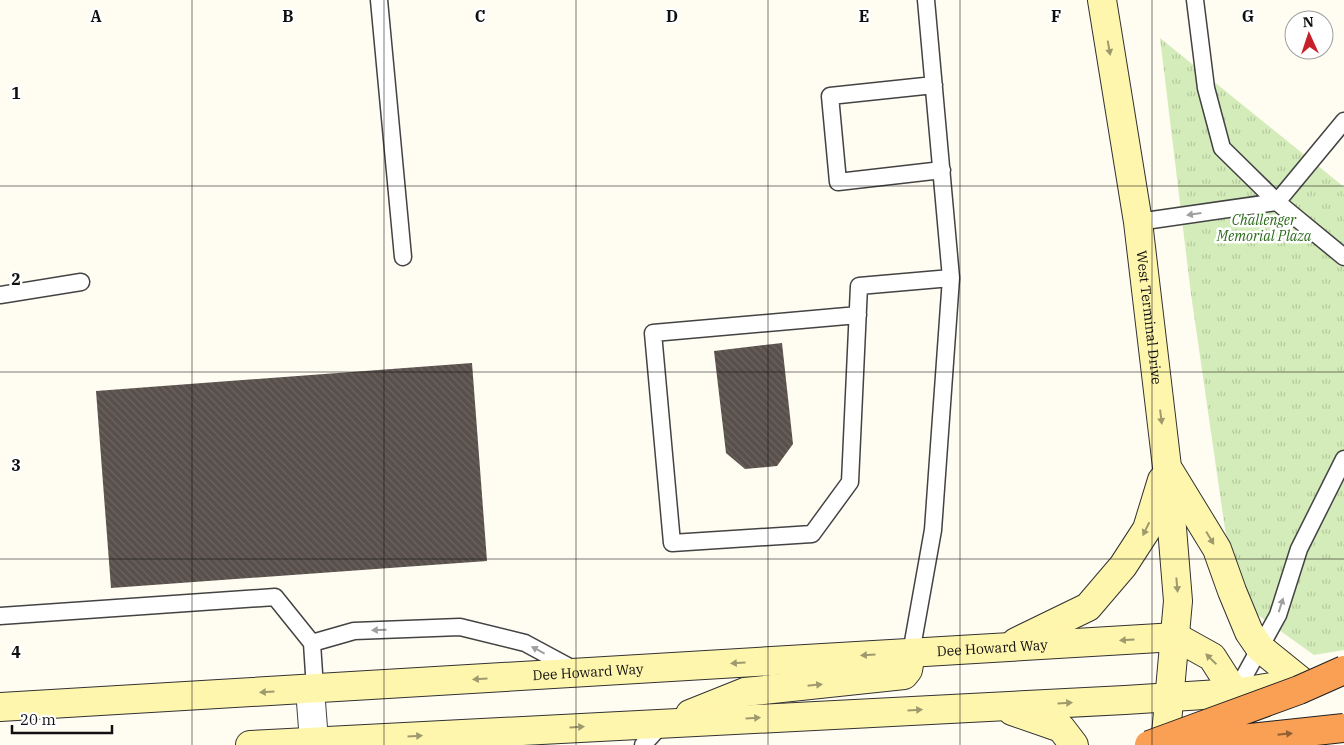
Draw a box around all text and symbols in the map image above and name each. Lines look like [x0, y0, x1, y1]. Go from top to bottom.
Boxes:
text: A [90, 6, 102, 26]
text: B [282, 6, 294, 26]
text: C [475, 6, 485, 26]
text: D [666, 6, 678, 26]
text: E [859, 6, 869, 26]
text: F [1051, 6, 1061, 26]
text: G [1242, 6, 1254, 26]
north arrow [1284, 10, 1334, 60]
text: N [1302, 13, 1314, 31]
one-way arrow [1105, 41, 1113, 57]
text: 1 [11, 83, 21, 103]
one-way arrow [1186, 210, 1202, 218]
park label: Challenger Memorial Plaza [1216, 211, 1312, 245]
street label: West Terminal Drive [1132, 249, 1166, 385]
text: 2 [11, 269, 21, 289]
one-way arrow [1157, 409, 1165, 425]
text: 3 [11, 455, 21, 475]
one-way arrow [1141, 522, 1149, 536]
one-way arrow [1206, 532, 1215, 545]
one-way arrow [1173, 577, 1181, 593]
one-way arrow [1278, 597, 1286, 612]
one-way arrow [371, 627, 387, 635]
street label: Dee Howard Way [936, 636, 1049, 660]
one-way arrow [1119, 636, 1135, 644]
text: 4 [11, 642, 21, 662]
one-way arrow [531, 646, 546, 654]
one-way arrow [860, 652, 876, 660]
one-way arrow [1205, 653, 1217, 665]
street label: Dee Howard Way [532, 660, 644, 684]
one-way arrow [729, 660, 745, 668]
one-way arrow [472, 676, 488, 684]
one-way arrow [807, 681, 823, 689]
one-way arrow [258, 688, 274, 696]
one-way arrow [1057, 699, 1073, 707]
scale bar [12, 702, 112, 734]
one-way arrow [907, 706, 923, 714]
text: 20 m [20, 710, 56, 729]
one-way arrow [745, 714, 761, 722]
one-way arrow [570, 723, 586, 731]
one-way arrow [1278, 730, 1294, 738]
one-way arrow [407, 731, 423, 739]

